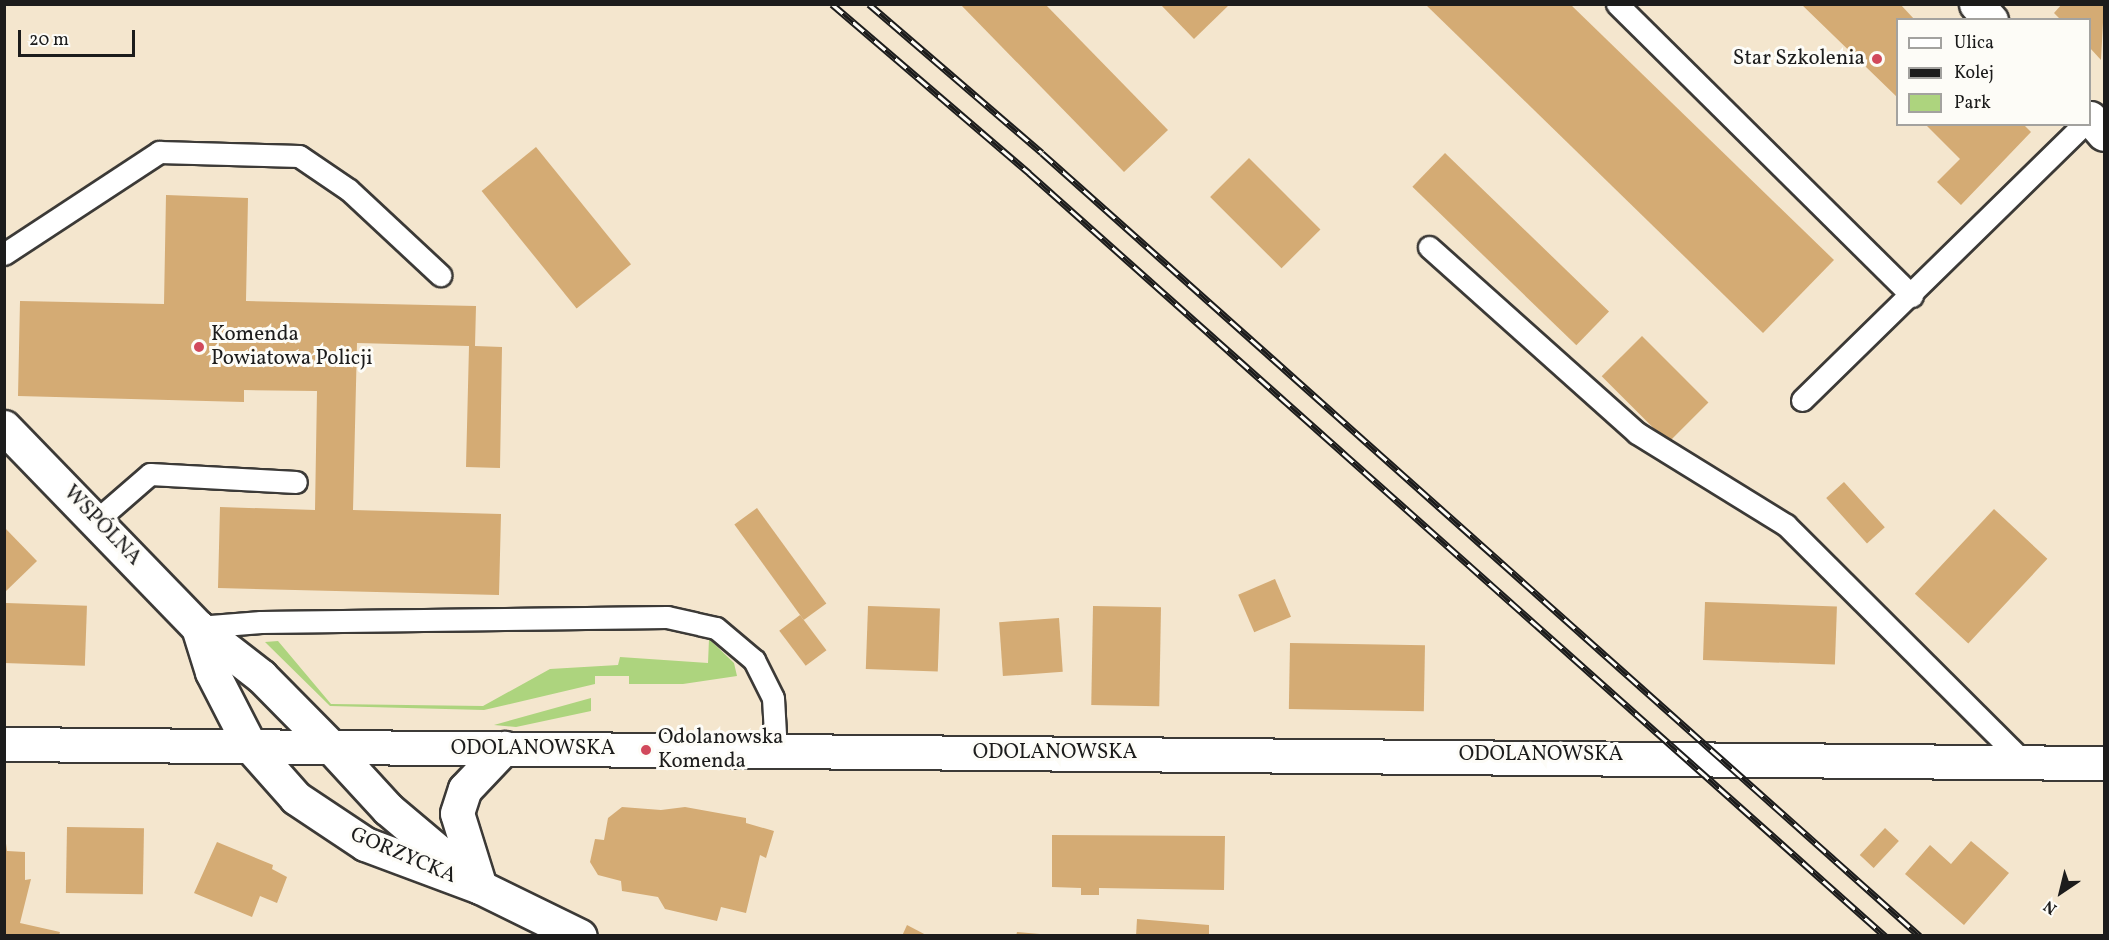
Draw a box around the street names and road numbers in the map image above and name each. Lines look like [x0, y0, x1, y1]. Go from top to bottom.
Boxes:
street label: WSPÓLNA [58, 481, 146, 571]
street label: ODOLANOWSKA [451, 736, 615, 762]
street label: ODOLANOWSKA [973, 740, 1137, 766]
street label: ODOLANOWSKA [1459, 742, 1623, 768]
street label: GORZYCKA [346, 822, 460, 890]

